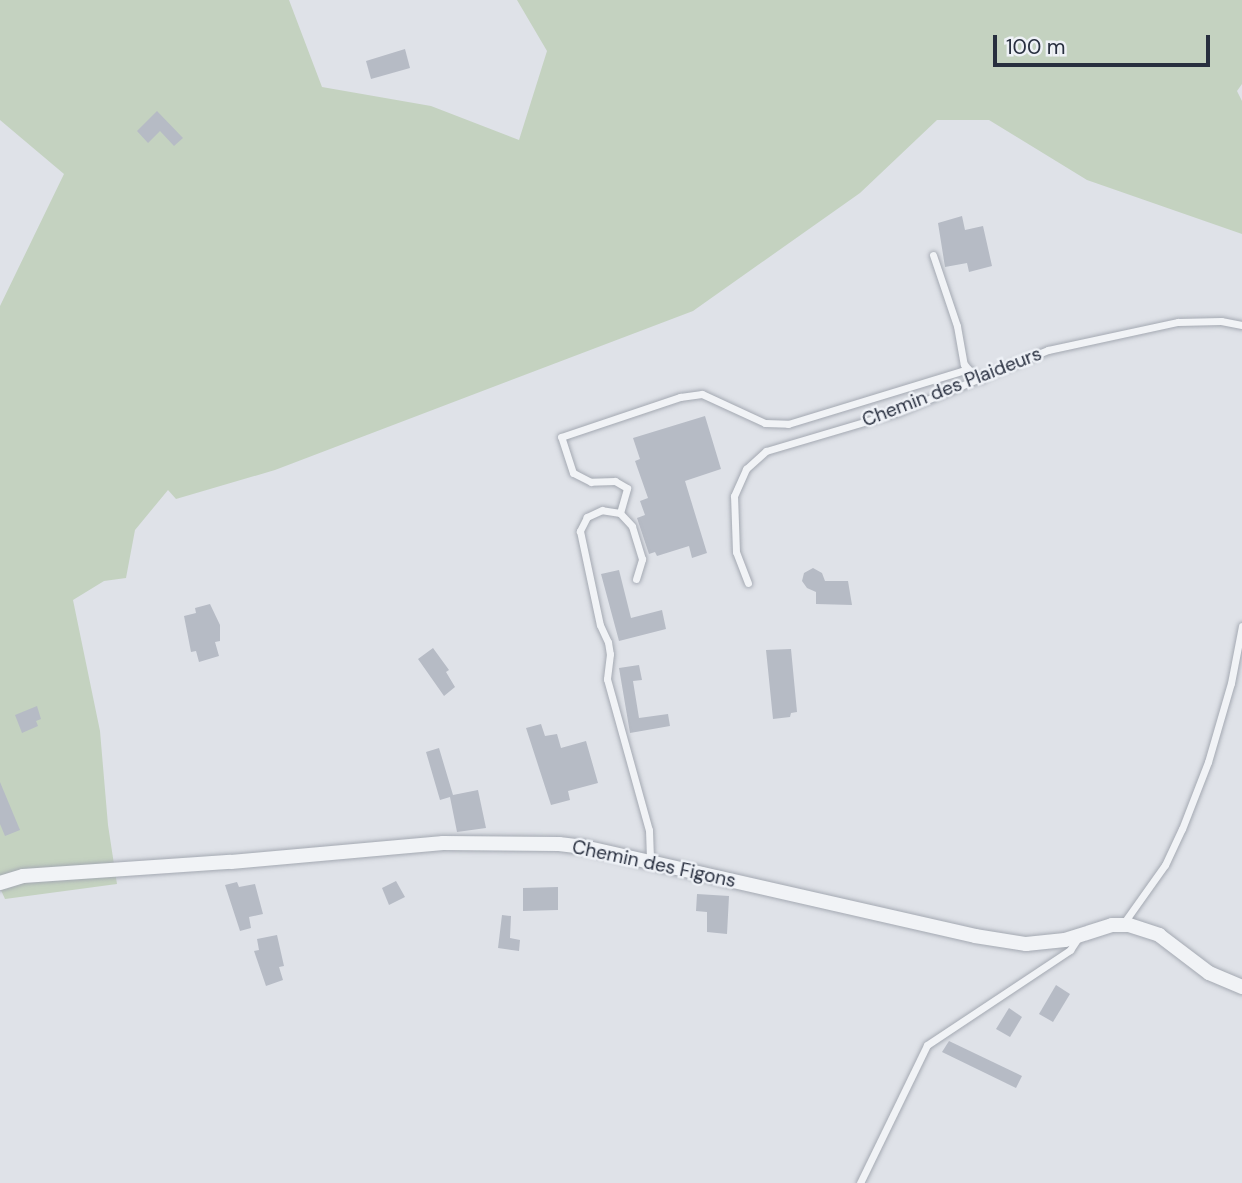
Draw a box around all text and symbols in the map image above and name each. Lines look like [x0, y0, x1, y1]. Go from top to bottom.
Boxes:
scale bar [997, 21, 1214, 65]
text: 100 m [1006, 33, 1066, 61]
street label: Chemin des Plaideurs [859, 342, 1045, 432]
street label: Chemin des Figons [570, 836, 738, 892]

